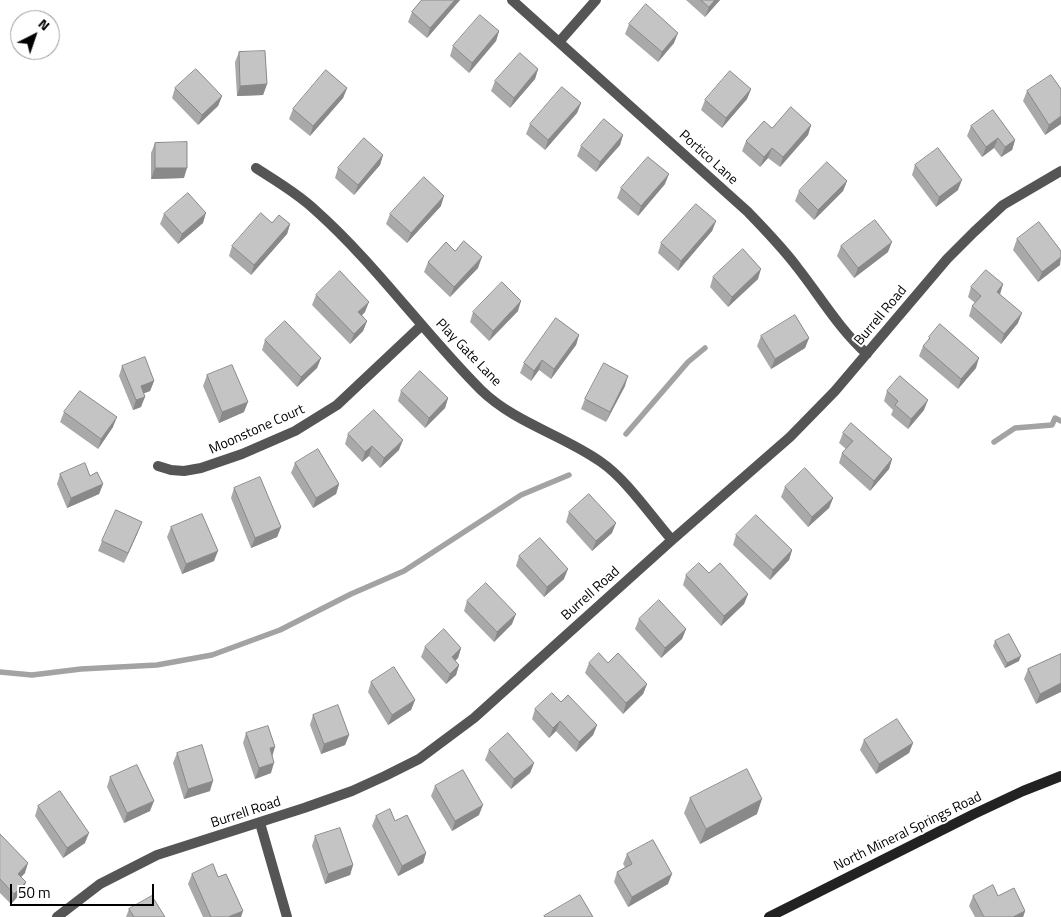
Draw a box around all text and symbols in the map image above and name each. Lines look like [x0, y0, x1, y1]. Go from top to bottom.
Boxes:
north arrow [10, 10, 60, 60]
text: N [34, 13, 55, 35]
street label: Portico Lane [675, 127, 741, 189]
street label: Burrell Road [851, 283, 911, 349]
street label: Play Gate Lane [432, 316, 504, 390]
street label: Moonstone Court [207, 401, 307, 459]
street label: Burrell Road [558, 563, 624, 625]
street label: North Mineral Springs Road [831, 789, 985, 875]
street label: Burrell Road [209, 794, 283, 832]
scale bar [12, 874, 156, 906]
text: 50 m [18, 881, 51, 904]

